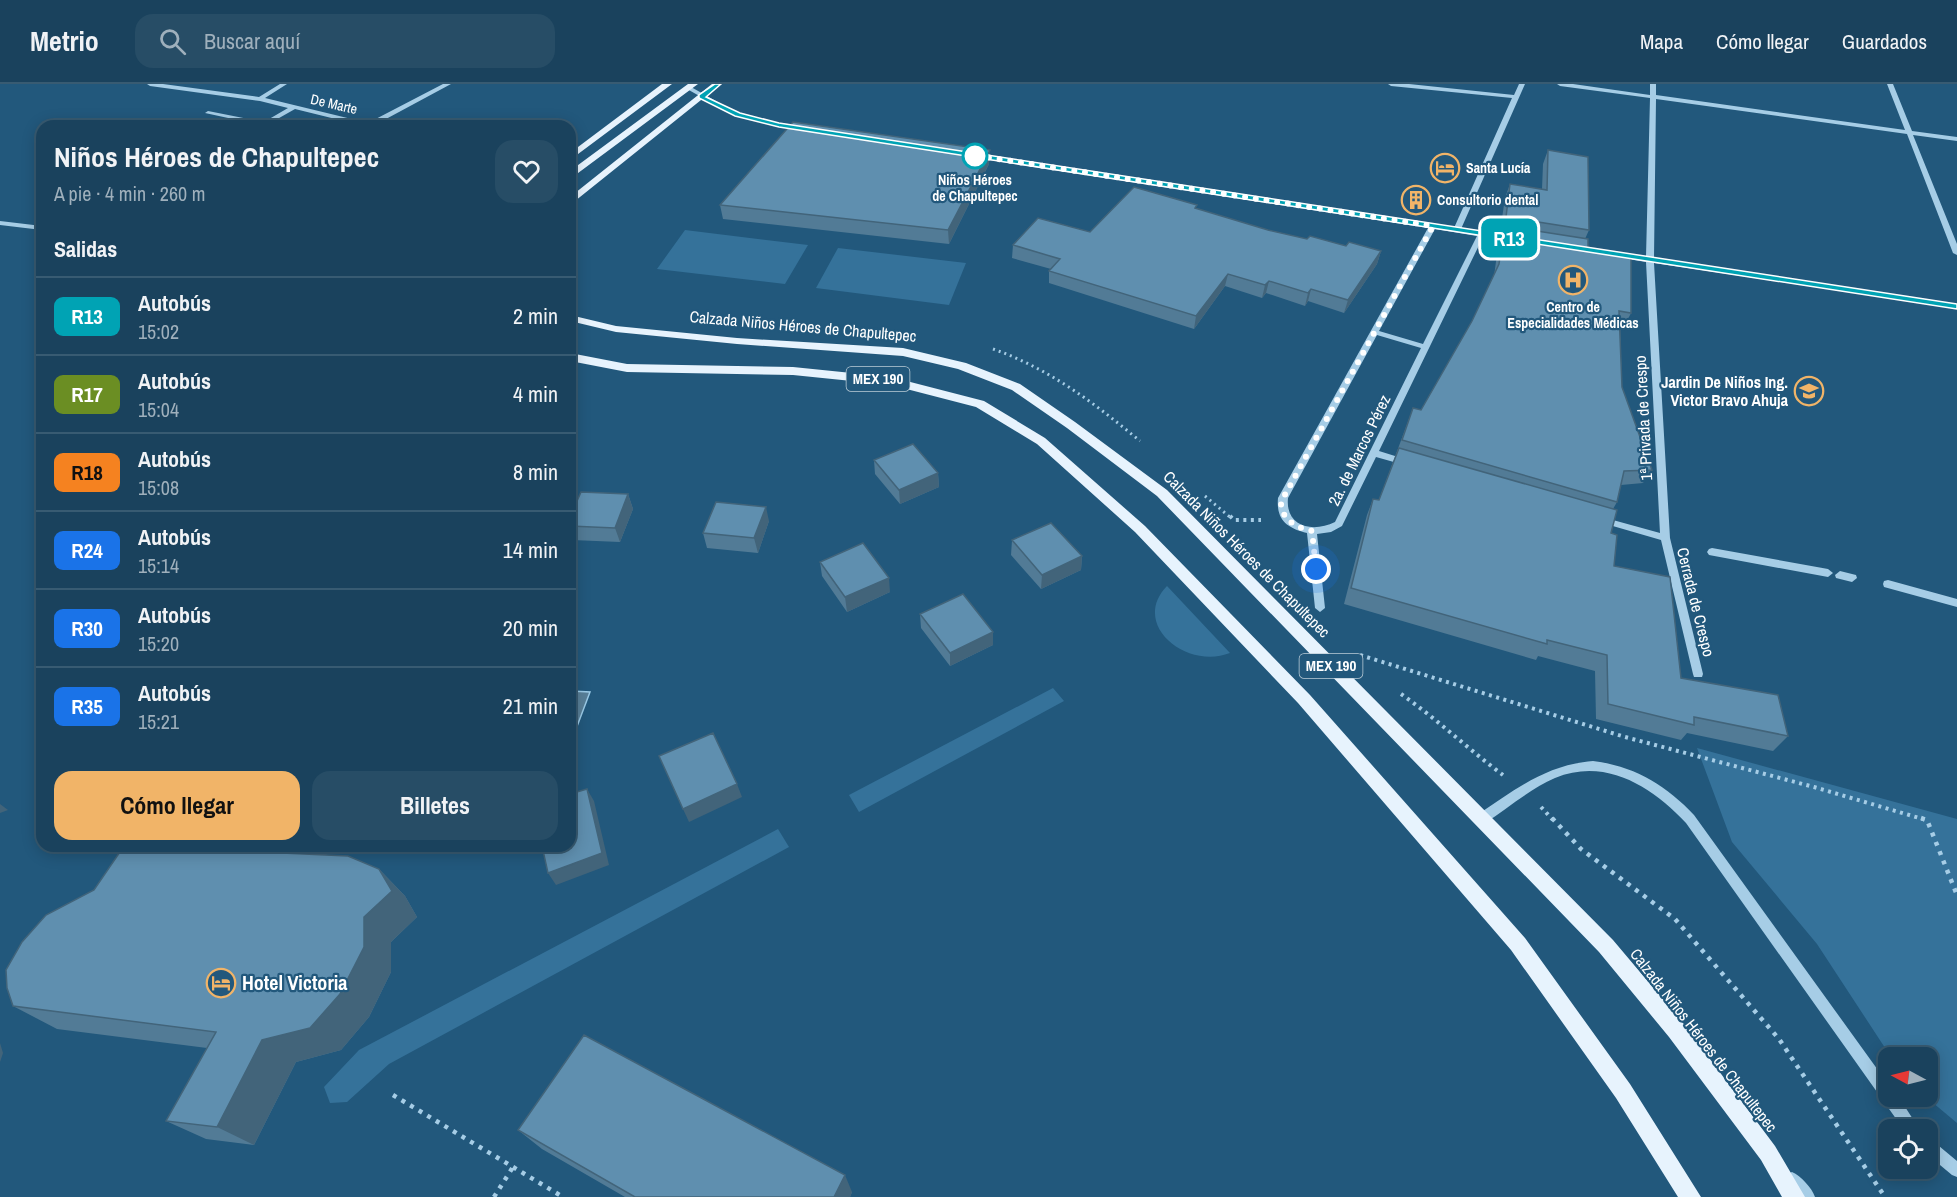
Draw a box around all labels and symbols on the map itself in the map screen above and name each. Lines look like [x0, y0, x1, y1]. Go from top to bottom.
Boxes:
street label: De Marte [309, 90, 359, 118]
marker: Niños Héroes de Chapultepec [962, 143, 988, 169]
hotel icon: Santa Lucía [1429, 152, 1461, 184]
place label: Santa Lucía [1466, 159, 1531, 177]
place label: Niños Héroes de Chapultepec [932, 171, 1018, 205]
building icon: Consultorio dental [1400, 184, 1432, 216]
place label: Consultorio dental [1437, 191, 1538, 209]
line badge: R13 [1474, 218, 1544, 258]
hospital icon: Centro de Especialidades Médicas [1557, 264, 1589, 296]
place label: Centro de Especialidades Médicas [1507, 298, 1639, 332]
street label: Calzada Niños Héroes de Chapultepec [689, 305, 918, 347]
street label: 1ª Privada de Crespo [1629, 355, 1657, 481]
road number: MEX 190 [846, 367, 910, 391]
place label: Jardin De Niños Ing. Victor Bravo Ahuja [1661, 371, 1789, 411]
school or university icon: Jardin De Niños Ing. Victor Bravo Ahuja [1793, 375, 1825, 407]
street label: 2a. de Marcos Pérez [1323, 390, 1396, 509]
street label: Calzada Niños Héroes de Chapultepec [1159, 466, 1336, 643]
street label: Cerrada de Crespo [1672, 545, 1720, 659]
your location [1301, 554, 1331, 584]
road number: MEX 190 [1300, 654, 1362, 678]
street label: Calzada Niños Héroes de Chapultepec [1625, 944, 1783, 1137]
hotel icon: Hotel Victoria [205, 967, 237, 999]
place label: Hotel Victoria [242, 969, 347, 996]
north arrow [1878, 1047, 1938, 1107]

